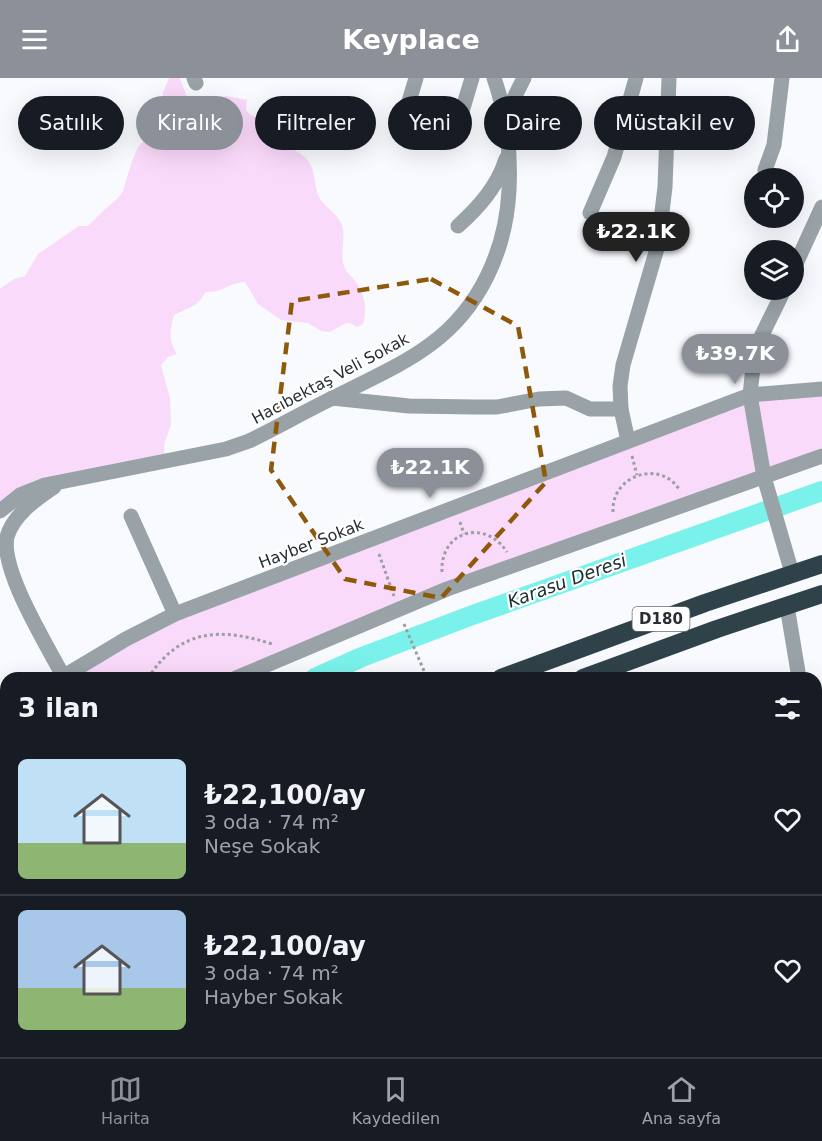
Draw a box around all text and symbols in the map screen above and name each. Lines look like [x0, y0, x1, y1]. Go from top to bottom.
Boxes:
icon: menu [18, 23, 51, 56]
icon: share [771, 23, 804, 56]
text: Keyplace [342, 24, 480, 55]
chip: Satılık [18, 96, 124, 150]
chip: Kiralık [136, 96, 243, 150]
chip: Filtreler [255, 96, 376, 150]
chip: Yeni [388, 96, 472, 150]
chip: Daire [484, 96, 582, 150]
chip: Müstakil ev [594, 96, 755, 150]
map controls [744, 168, 804, 300]
button: locate [744, 168, 804, 228]
pin: ₺22.1K [587, 212, 685, 263]
text: ₺22.1K [597, 219, 675, 243]
button: layers [744, 240, 804, 300]
street label: Hacıbektaş Veli Sokak [248, 329, 413, 428]
pin: ₺39.7K [686, 334, 784, 385]
text: ₺39.7K [696, 341, 774, 365]
pin: ₺22.1K [381, 448, 479, 499]
text: ₺22.1K [391, 455, 469, 479]
street label: Hayber Sokak [256, 514, 367, 572]
water label: Karasu Deresi [505, 549, 629, 612]
road number: D180 [632, 607, 690, 631]
icon: filters [771, 692, 804, 725]
text: 3 ilan [18, 693, 99, 723]
text: ₺22,100/ay [204, 780, 366, 810]
icon: home [66, 783, 138, 855]
icon: heart [771, 803, 804, 836]
text: 3 oda · 74 m² [204, 810, 339, 834]
text: Neşe Sokak [204, 834, 320, 858]
text: ₺22,100/ay [204, 931, 366, 961]
icon: home [66, 934, 138, 1006]
icon: heart [771, 954, 804, 987]
text: 3 oda · 74 m² [204, 961, 339, 985]
text: Hayber Sokak [204, 985, 343, 1009]
tab: Harita [101, 1073, 150, 1128]
tab: Kaydedilen [352, 1073, 440, 1128]
tab: Ana sayfa [642, 1073, 721, 1128]

